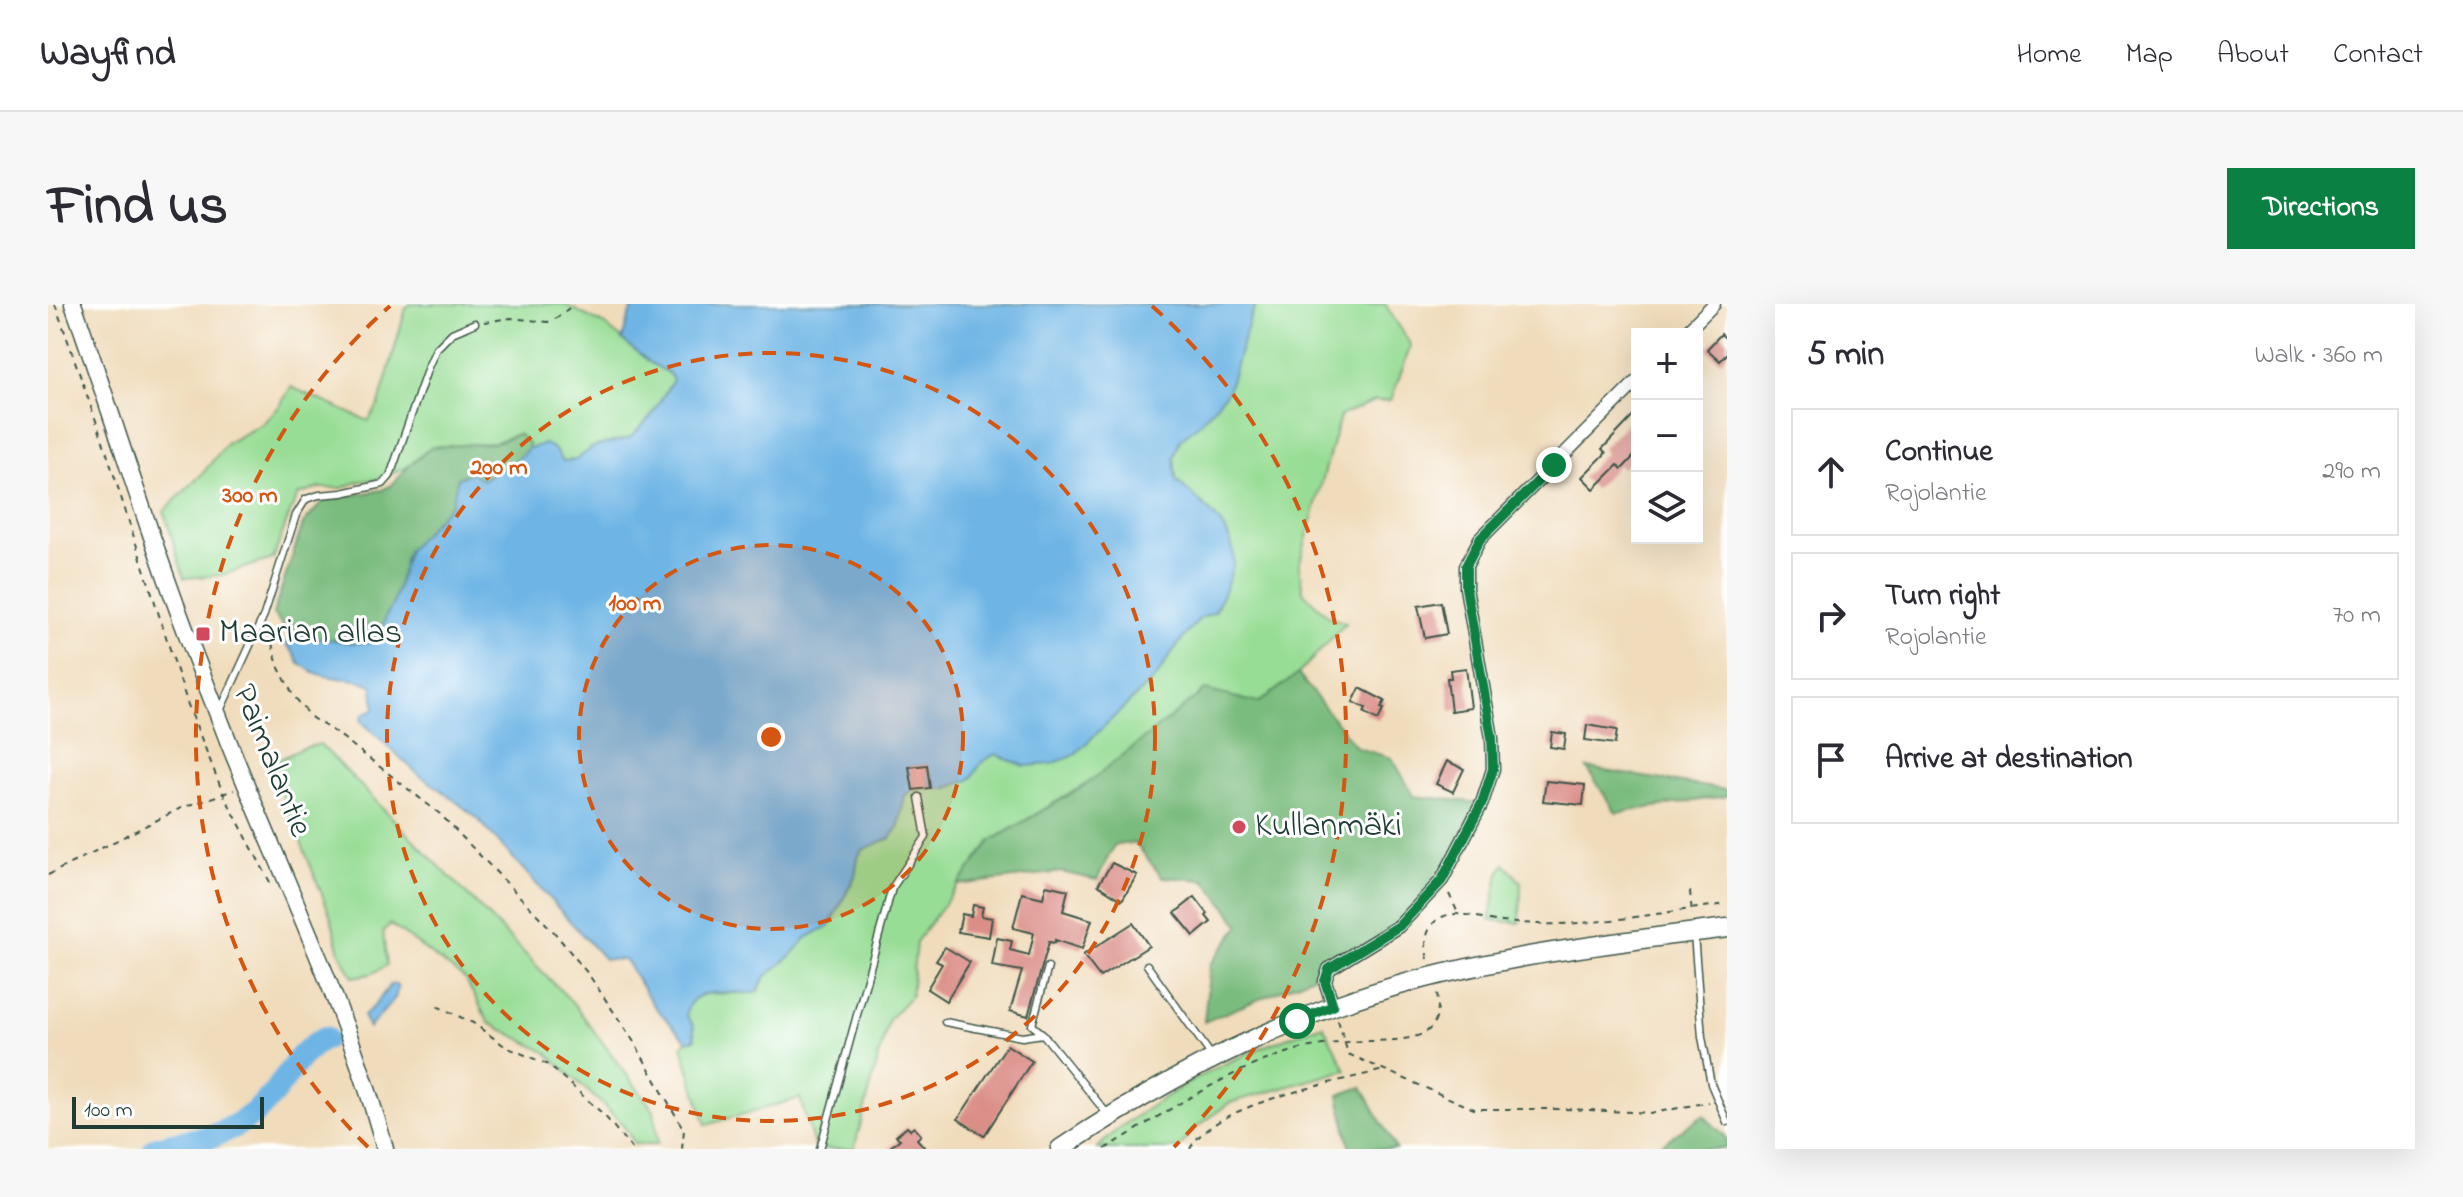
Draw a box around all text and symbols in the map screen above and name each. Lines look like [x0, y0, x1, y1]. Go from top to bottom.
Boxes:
text: Wayfind [40, 27, 176, 83]
text: Home [2016, 35, 2082, 76]
text: Map [2126, 35, 2173, 76]
text: About [2217, 35, 2289, 76]
text: Contact [2333, 35, 2423, 76]
text: Find us [48, 168, 228, 249]
button: Directions [2227, 168, 2415, 249]
map controls [1631, 328, 1703, 544]
button: + [1631, 328, 1703, 400]
text: 5 min [1807, 331, 1884, 381]
text: Walk · 360 m [2254, 337, 2383, 375]
button: − [1631, 400, 1703, 472]
text: Continue [1885, 431, 1993, 475]
route end [1536, 447, 1572, 483]
icon: ahead [1809, 450, 1853, 494]
text: 200 m [469, 451, 528, 486]
text: 290 m [2322, 453, 2381, 491]
button: layers [1631, 472, 1703, 544]
text: Rojolantie [1885, 475, 1987, 513]
text: 300 m [221, 479, 278, 514]
text: Turn right [1885, 575, 2000, 619]
text: 100 m [609, 587, 662, 622]
icon: right [1809, 594, 1853, 638]
text: 70 m [2332, 597, 2381, 635]
place label: Maarian allas [219, 609, 402, 659]
text: Rojolantie [1885, 619, 1987, 657]
marker: Maarian allas [194, 625, 212, 643]
street label: Paimalantie [218, 677, 325, 845]
centre of rings [757, 723, 785, 751]
icon: arrive [1809, 738, 1853, 782]
text: Arrive at destination [1885, 738, 2133, 782]
place label: Kullanmäki [1255, 802, 1402, 852]
marker: Kullanmäki [1230, 818, 1248, 836]
route start [1279, 1003, 1315, 1039]
scale bar [72, 1093, 264, 1129]
text: 100 m [84, 1095, 133, 1127]

